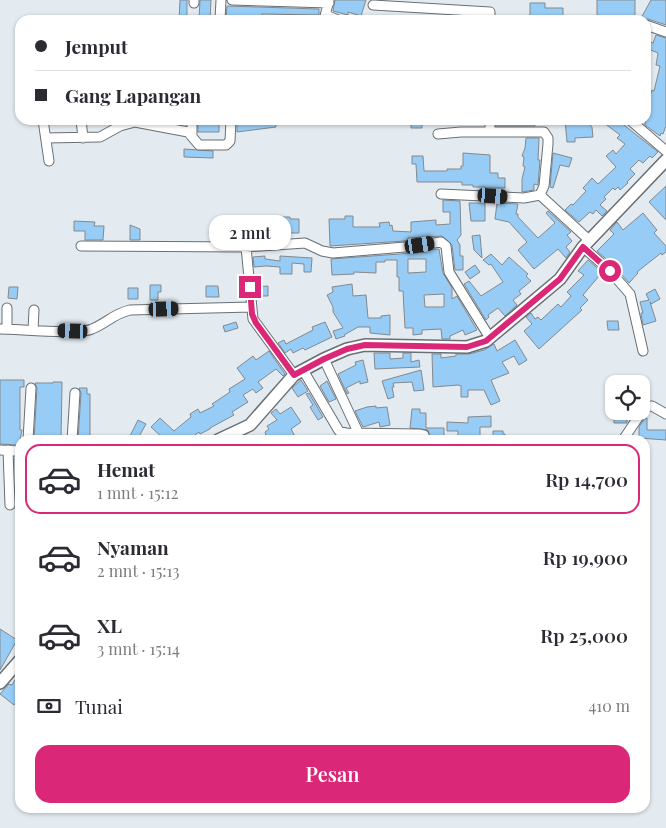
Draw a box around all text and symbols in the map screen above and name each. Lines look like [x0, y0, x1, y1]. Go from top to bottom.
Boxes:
text: Jemput [65, 33, 128, 59]
text: Gang Lapangan [65, 82, 201, 108]
car [477, 187, 508, 205]
callout: 2 mnt [209, 214, 291, 250]
text: 2 mnt [229, 222, 271, 243]
car [404, 235, 435, 255]
route start [599, 260, 621, 282]
route end [239, 276, 261, 298]
car [148, 301, 179, 317]
car [57, 323, 88, 339]
map controls [605, 375, 650, 420]
button: locate [605, 375, 650, 420]
text: Hemat [97, 456, 155, 482]
icon: car [37, 457, 82, 502]
text: Rp 14,700 [545, 466, 628, 492]
text: 1 mnt · 15:12 [97, 482, 178, 503]
text: Nyaman [97, 534, 169, 560]
icon: car [37, 535, 82, 580]
text: Rp 19,900 [543, 544, 628, 570]
text: 2 mnt · 15:13 [97, 560, 179, 581]
text: XL [97, 612, 122, 638]
icon: car [37, 613, 82, 658]
text: Rp 25,000 [540, 622, 628, 648]
text: 3 mnt · 15:14 [97, 638, 180, 659]
icon: cash [35, 692, 63, 720]
text: Tunai [75, 693, 123, 719]
text: 410 m [588, 695, 630, 716]
button: Pesan [35, 745, 630, 803]

